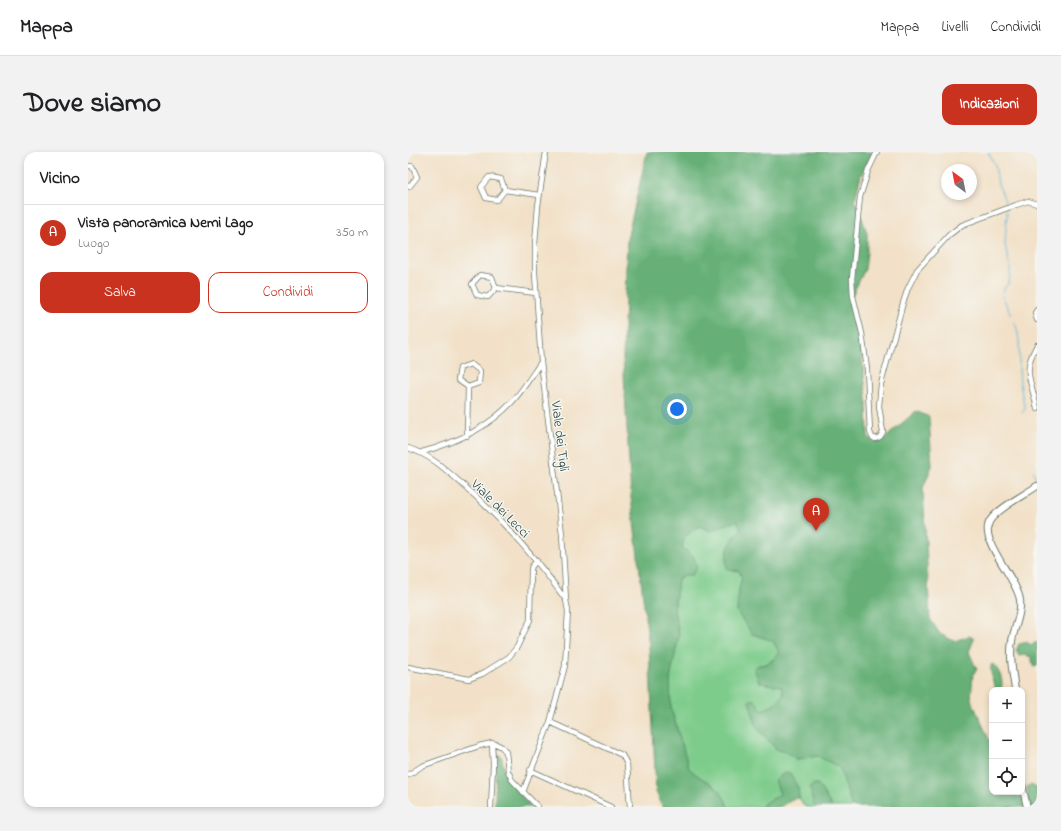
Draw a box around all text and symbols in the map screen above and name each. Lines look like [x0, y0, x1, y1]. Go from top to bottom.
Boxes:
text: Mappa [20, 14, 73, 41]
text: Mappa [881, 17, 919, 38]
text: Livelli [941, 17, 968, 38]
text: Condividi [990, 17, 1041, 38]
text: Dove siamo [24, 84, 161, 125]
button: Indicazioni [942, 84, 1037, 125]
north arrow [941, 164, 977, 200]
text: Vicino [40, 166, 80, 191]
text: Vista panoramica Nemi Lago [78, 212, 253, 234]
text: A [49, 223, 57, 242]
text: 350 m [336, 223, 368, 242]
text: Luogo [78, 234, 110, 253]
button: Salva [40, 272, 200, 313]
button: Condividi [208, 272, 368, 313]
street label: Viale dei Tigli [544, 399, 574, 473]
your location [667, 399, 687, 419]
street label: Viale dei Lecci [465, 474, 534, 543]
pin: A [803, 498, 829, 531]
map controls [989, 687, 1025, 795]
button: + [989, 687, 1025, 723]
button: − [989, 723, 1025, 759]
button: locate [989, 759, 1025, 795]

